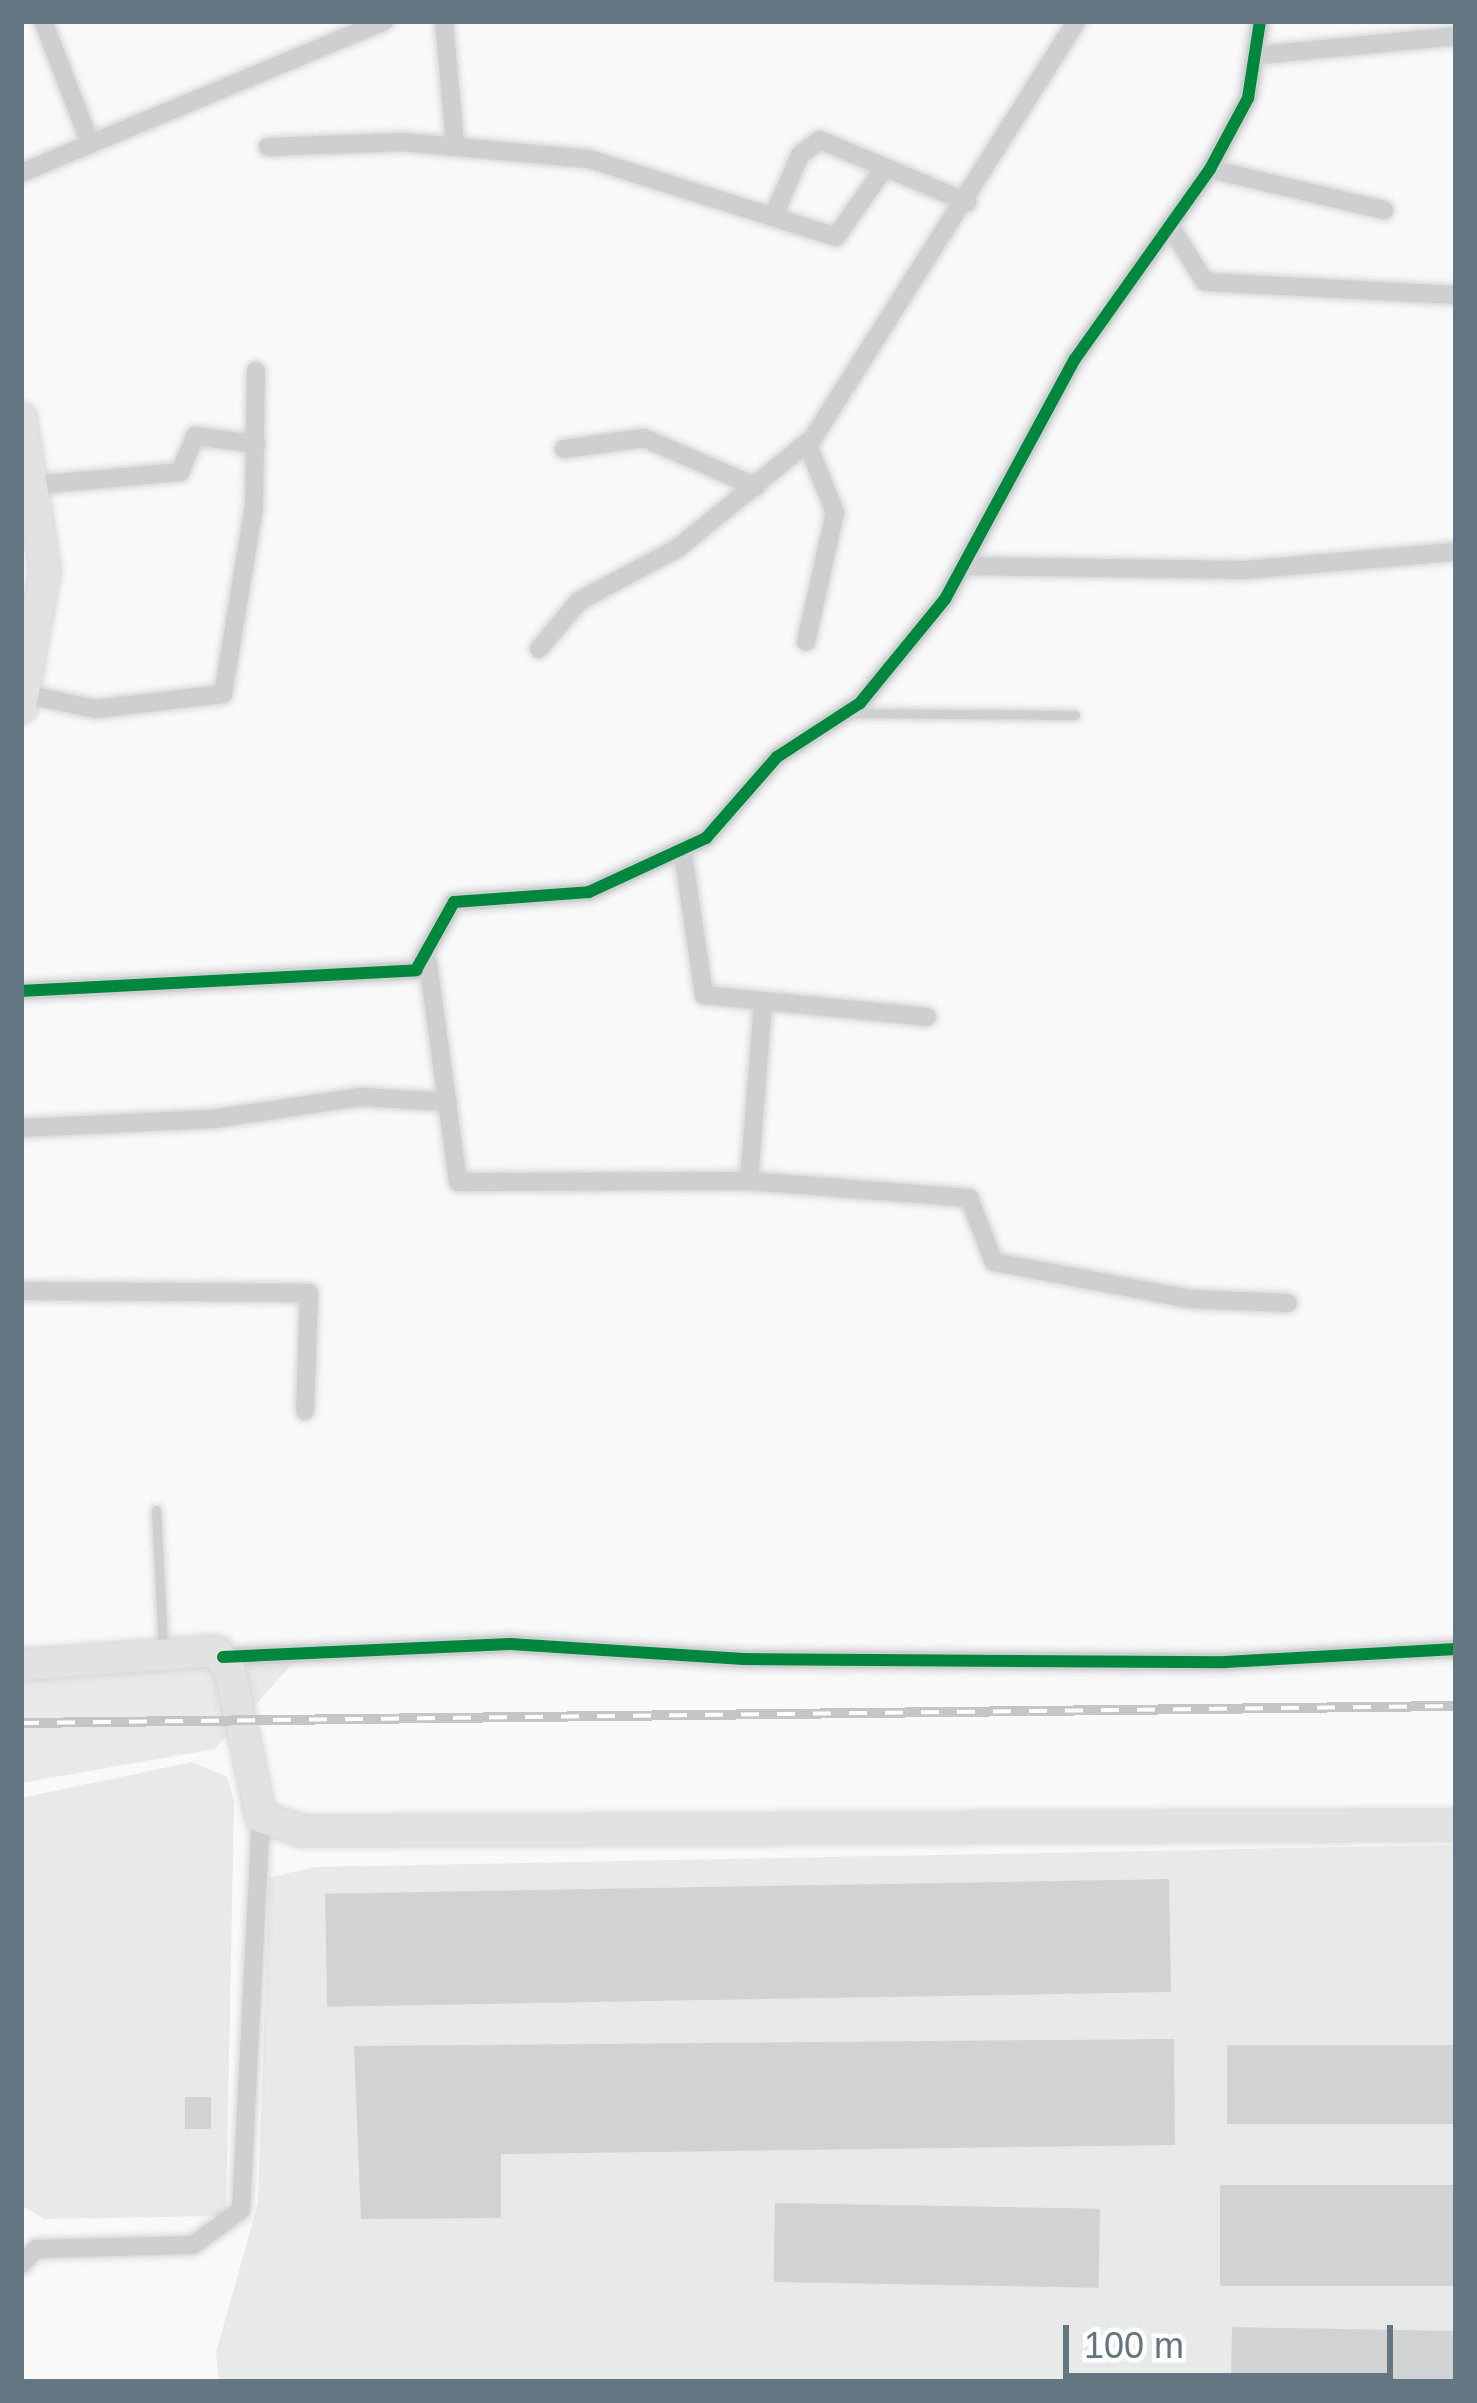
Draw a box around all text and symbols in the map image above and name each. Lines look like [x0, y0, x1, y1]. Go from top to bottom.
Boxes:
scale bar [1069, 2301, 1399, 2375]
text: 100 m [1084, 2325, 1184, 2366]

